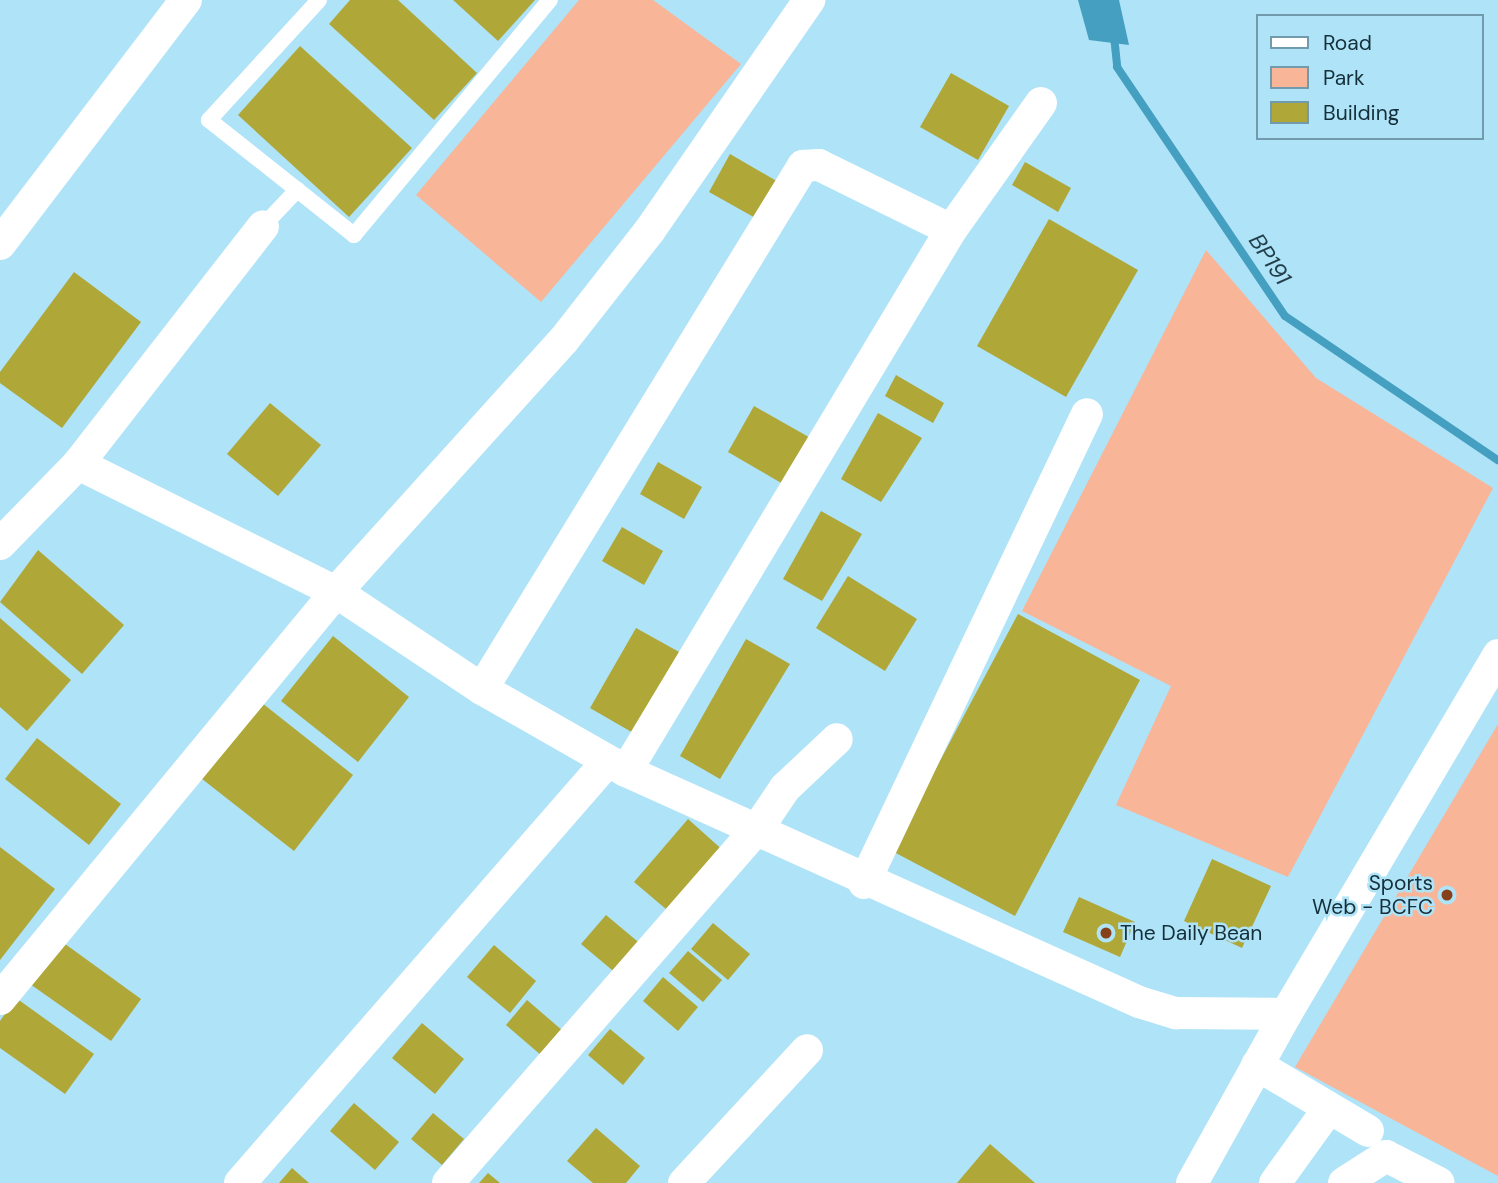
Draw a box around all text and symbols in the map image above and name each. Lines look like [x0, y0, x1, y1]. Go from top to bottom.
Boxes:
legend [1256, 14, 1484, 140]
text: Road [1323, 29, 1372, 57]
text: Park [1323, 64, 1364, 92]
text: Building [1323, 99, 1399, 127]
water label: BP191 [1243, 228, 1297, 290]
place label: Sports Web - BCFC [1312, 870, 1433, 920]
marker: Sports Web - BCFC [1439, 887, 1455, 903]
place label: The Daily Bean [1120, 920, 1262, 946]
marker: The Daily Bean [1098, 925, 1114, 941]

